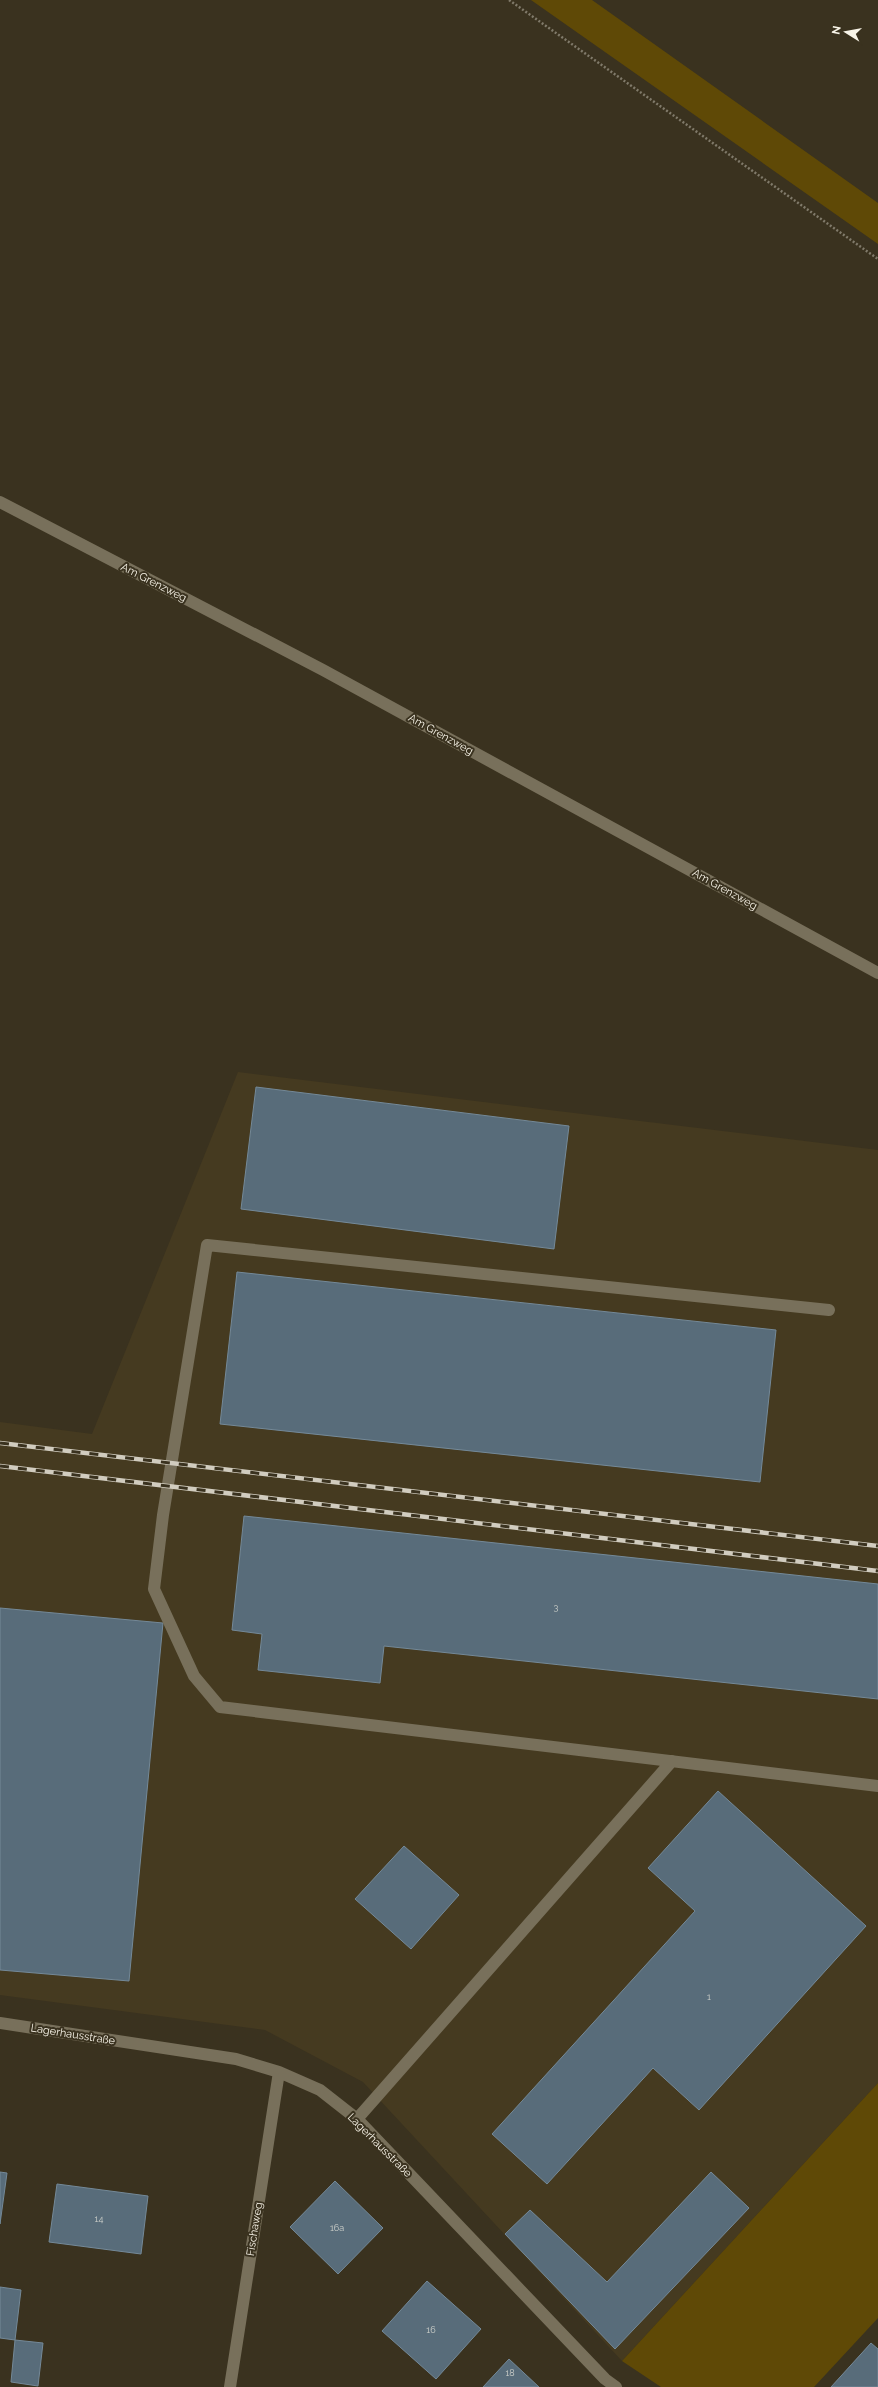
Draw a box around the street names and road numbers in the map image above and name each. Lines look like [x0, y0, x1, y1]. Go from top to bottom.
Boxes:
street label: Am Grenzweg [119, 560, 189, 605]
street label: Am Grenzweg [406, 711, 475, 758]
street label: Am Grenzweg [690, 866, 759, 913]
street label: Lagerhausstraße [30, 2021, 117, 2048]
street label: Lagerhausstraße [345, 2111, 415, 2180]
street label: Fischaweg [244, 2201, 265, 2257]

